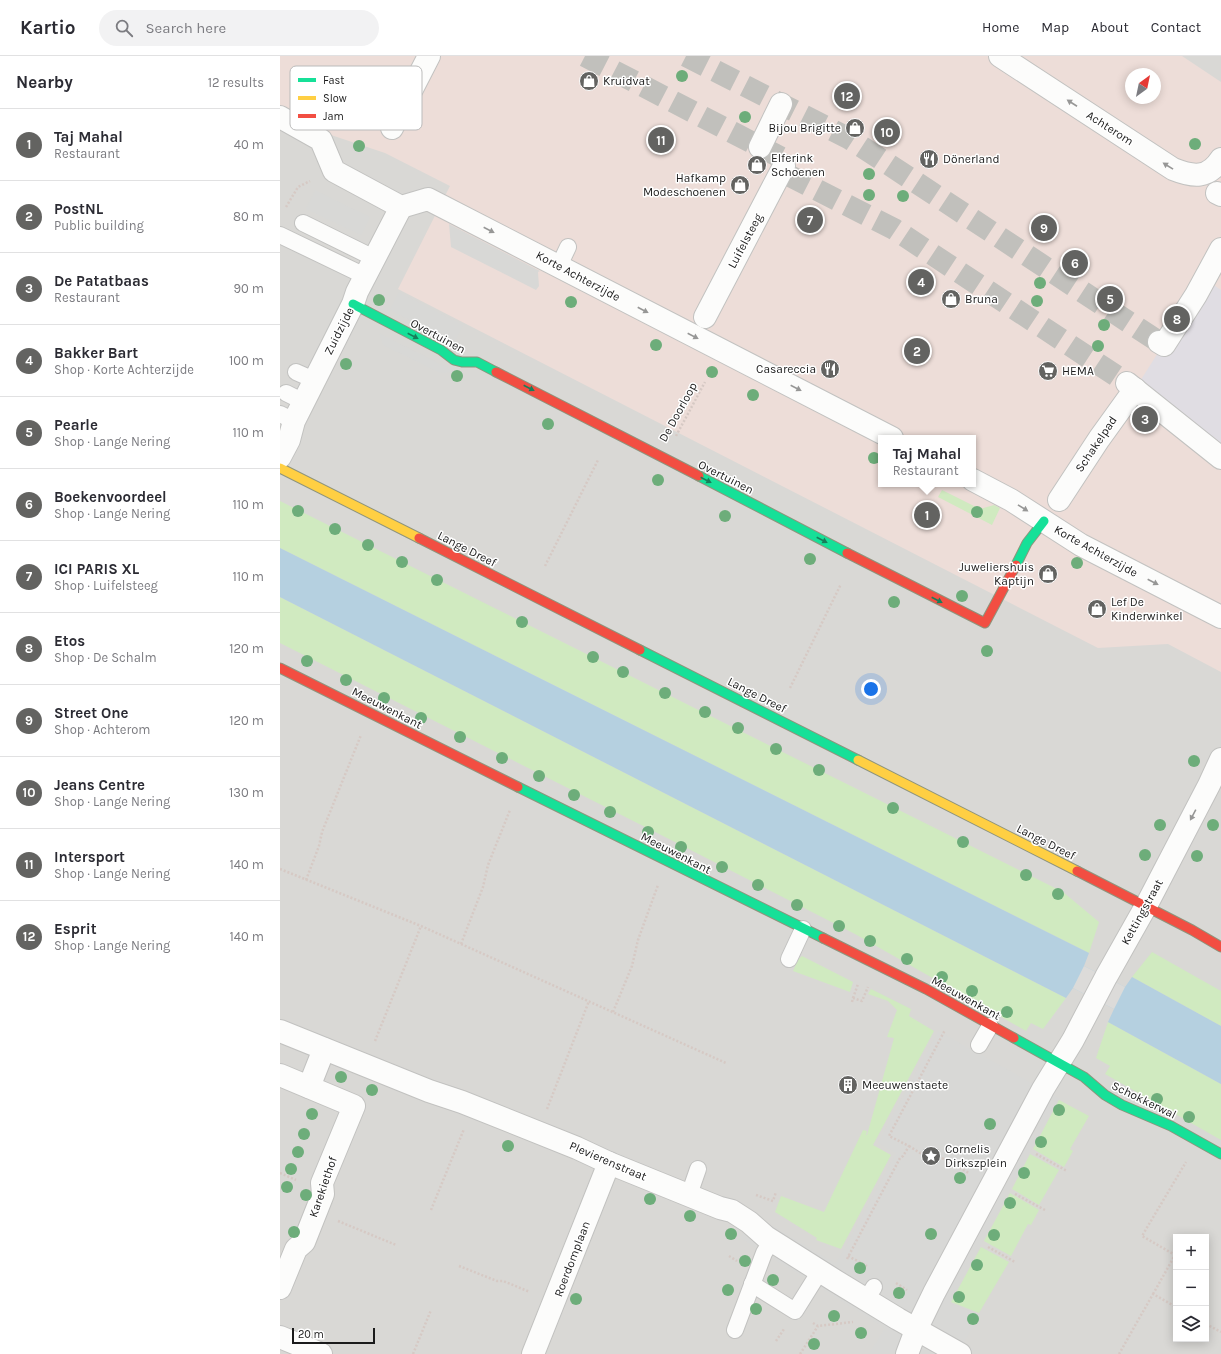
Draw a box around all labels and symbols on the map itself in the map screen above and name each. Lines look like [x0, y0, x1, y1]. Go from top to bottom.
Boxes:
legend [290, 66, 422, 130]
north arrow [1125, 68, 1161, 104]
shop icon: Kruidvat [578, 70, 600, 92]
text: Fast [323, 74, 344, 87]
place label: Kruidvat [603, 74, 650, 88]
pin: 12 [834, 81, 860, 111]
text: Slow [323, 92, 347, 105]
one-way arrow [1067, 99, 1077, 107]
street label: Achterom [1084, 108, 1136, 148]
text: Jam [323, 110, 344, 123]
shop icon: Bijou Brigitte [844, 117, 866, 139]
pin: 10 [874, 117, 900, 147]
place label: Bijou Brigitte [769, 121, 841, 135]
pin: 11 [648, 125, 674, 155]
restaurant icon: Dönerland [918, 148, 940, 170]
place label: Elferink Schoenen [771, 151, 825, 179]
place label: Dönerland [943, 152, 1000, 166]
shop icon: Elferink Schoenen [746, 154, 768, 176]
one-way arrow [1162, 162, 1174, 169]
place label: Hafkamp Modeschoenen [643, 171, 726, 199]
shop icon: Hafkamp Modeschoenen [729, 174, 751, 196]
pin: 7 [797, 205, 823, 235]
street label: Luifelsteeg [725, 211, 765, 271]
pin: 9 [1031, 213, 1057, 243]
one-way arrow [483, 226, 494, 233]
street label: Korte Achterzijde [533, 248, 623, 304]
pin: 6 [1062, 248, 1088, 278]
pin: 4 [908, 267, 934, 297]
pin: 5 [1097, 284, 1123, 314]
shop icon: Bruna [940, 288, 962, 310]
place label: Bruna [965, 292, 998, 306]
pin: 8 [1164, 304, 1190, 334]
street label: Zuidzijde [321, 305, 357, 357]
one-way arrow [637, 306, 648, 313]
street label: Overtuinen [408, 316, 468, 356]
one-way arrow [407, 332, 419, 339]
one-way arrow [687, 333, 699, 339]
pin: 2 [904, 336, 930, 366]
restaurant icon: Casareccia [819, 358, 841, 380]
supermarket icon: HEMA [1037, 360, 1059, 382]
place label: Casareccia [756, 362, 816, 376]
place label: HEMA [1062, 364, 1094, 378]
street label: De Doorloop [656, 380, 700, 444]
one-way arrow [523, 385, 534, 391]
one-way arrow [790, 385, 801, 391]
pin: 3 [1132, 404, 1158, 434]
street label: Schakelpad [1072, 413, 1120, 475]
street label: Overtuinen [696, 457, 756, 497]
one-way arrow [700, 477, 712, 483]
pin: 1 [914, 500, 940, 530]
one-way arrow [1018, 504, 1029, 512]
street label: Korte Achterzijde [1052, 522, 1140, 580]
street label: Lange Dreef [435, 528, 499, 570]
one-way arrow [816, 537, 827, 543]
place label: Juweliershuis Kaptijn [959, 560, 1034, 588]
shop icon: Juweliershuis Kaptijn [1037, 563, 1059, 585]
one-way arrow [1147, 579, 1159, 585]
place label: Lef De Kinderwinkel [1111, 595, 1183, 623]
one-way arrow [931, 596, 943, 603]
shop icon: Lef De Kinderwinkel [1086, 598, 1108, 620]
street label: Lange Dreef [725, 674, 789, 716]
your location [861, 679, 881, 699]
street label: Meeuwenkant [350, 684, 425, 732]
one-way arrow [1190, 809, 1197, 821]
street label: Lange Dreef [1014, 821, 1078, 863]
street label: Meeuwenkant [639, 829, 714, 877]
street label: Kettingstraat [1118, 876, 1166, 947]
street label: Meeuwenkant [929, 973, 1003, 1023]
building icon: Meeuwenstaete [837, 1074, 859, 1096]
place label: Meeuwenstaete [862, 1078, 948, 1092]
street label: Schokkerwal [1110, 1078, 1178, 1122]
street label: Plevierenstraat [567, 1138, 649, 1184]
place label: Cornelis Dirkszplein [945, 1142, 1007, 1170]
place icon: Cornelis Dirkszplein [920, 1145, 942, 1167]
street label: Karekiethof [306, 1154, 340, 1219]
street label: Roerdomplaan [551, 1219, 593, 1299]
scale bar [292, 1326, 375, 1345]

